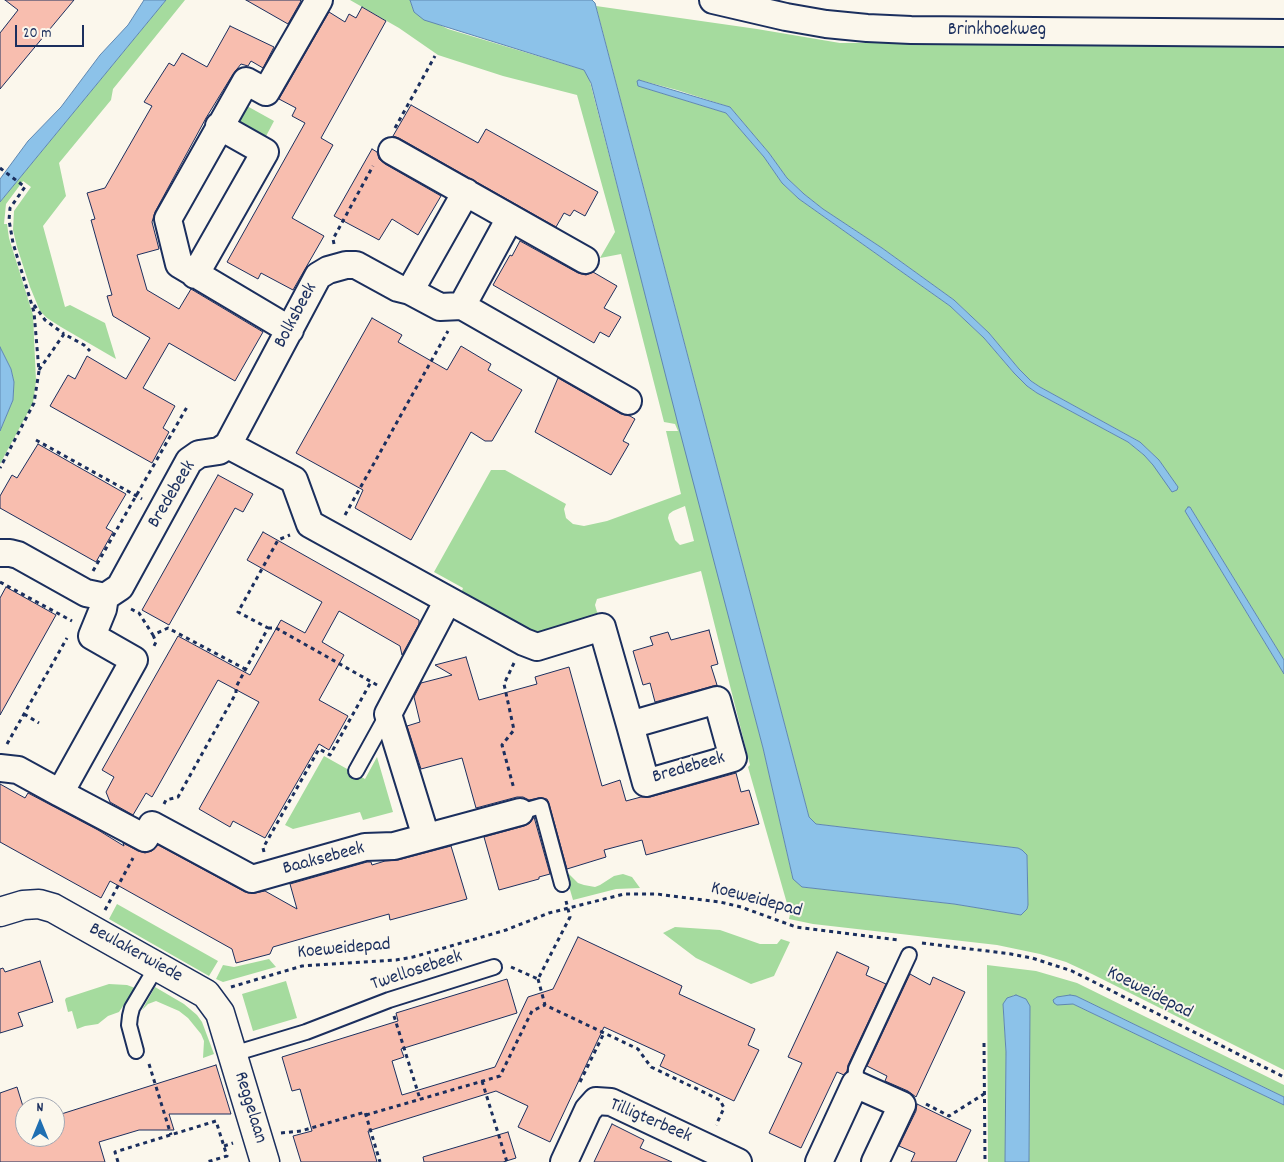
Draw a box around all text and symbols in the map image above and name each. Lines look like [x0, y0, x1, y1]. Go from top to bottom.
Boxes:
scale bar [18, 15, 86, 47]
street label: Brinkhoekweg [948, 20, 1046, 42]
text: 20 m [23, 23, 51, 45]
street label: Bolksbeek [270, 280, 324, 352]
street label: Bredebeek [144, 457, 202, 533]
street label: Bredebeek [650, 748, 728, 790]
street label: Baaksebeek [281, 838, 367, 882]
street label: Koeweidepad [708, 878, 804, 924]
street label: Beulakerwiede [84, 919, 186, 989]
street label: Koeweidepad [296, 935, 392, 965]
street label: Twellosebeek [368, 947, 466, 997]
street label: Koeweidepad [1102, 963, 1196, 1025]
street label: Reggelaan [227, 1069, 271, 1147]
street label: Tilligterbeek [605, 1094, 695, 1150]
north arrow [15, 1097, 65, 1147]
text: N [37, 1098, 43, 1118]

